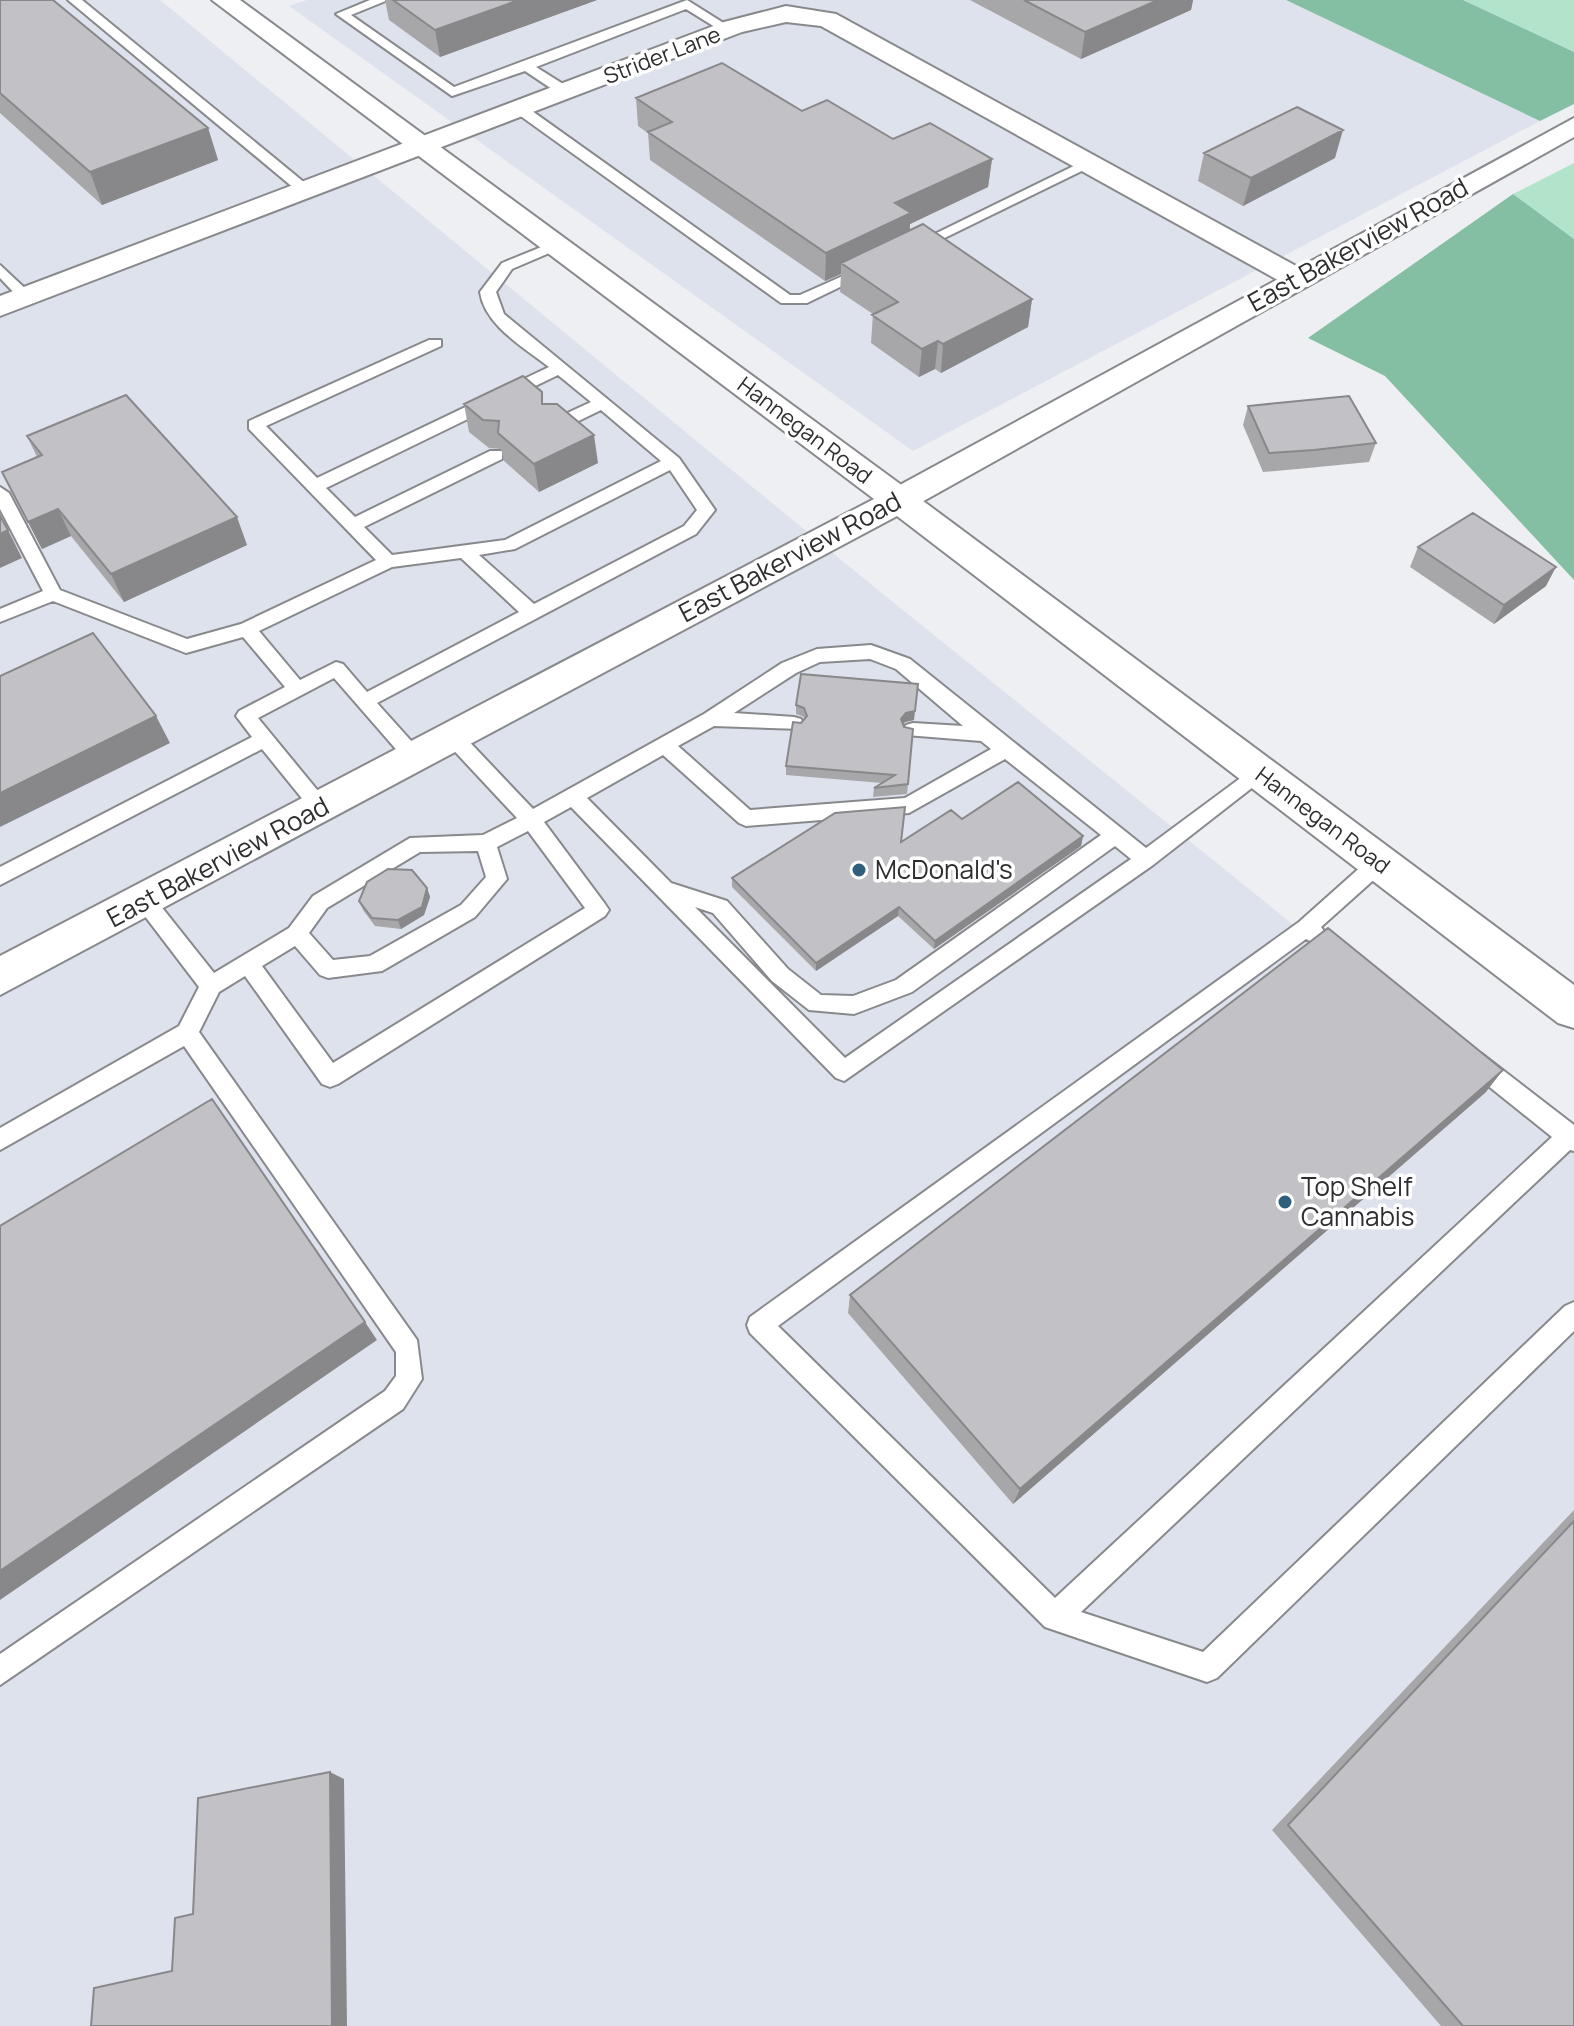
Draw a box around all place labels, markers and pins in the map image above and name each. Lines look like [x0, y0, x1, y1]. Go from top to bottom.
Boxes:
place label: McDonald's [875, 851, 1013, 887]
marker: McDonald's [850, 861, 868, 879]
place label: Top Shelf Cannabis [1301, 1168, 1415, 1234]
marker: Top Shelf Cannabis [1276, 1193, 1294, 1211]

